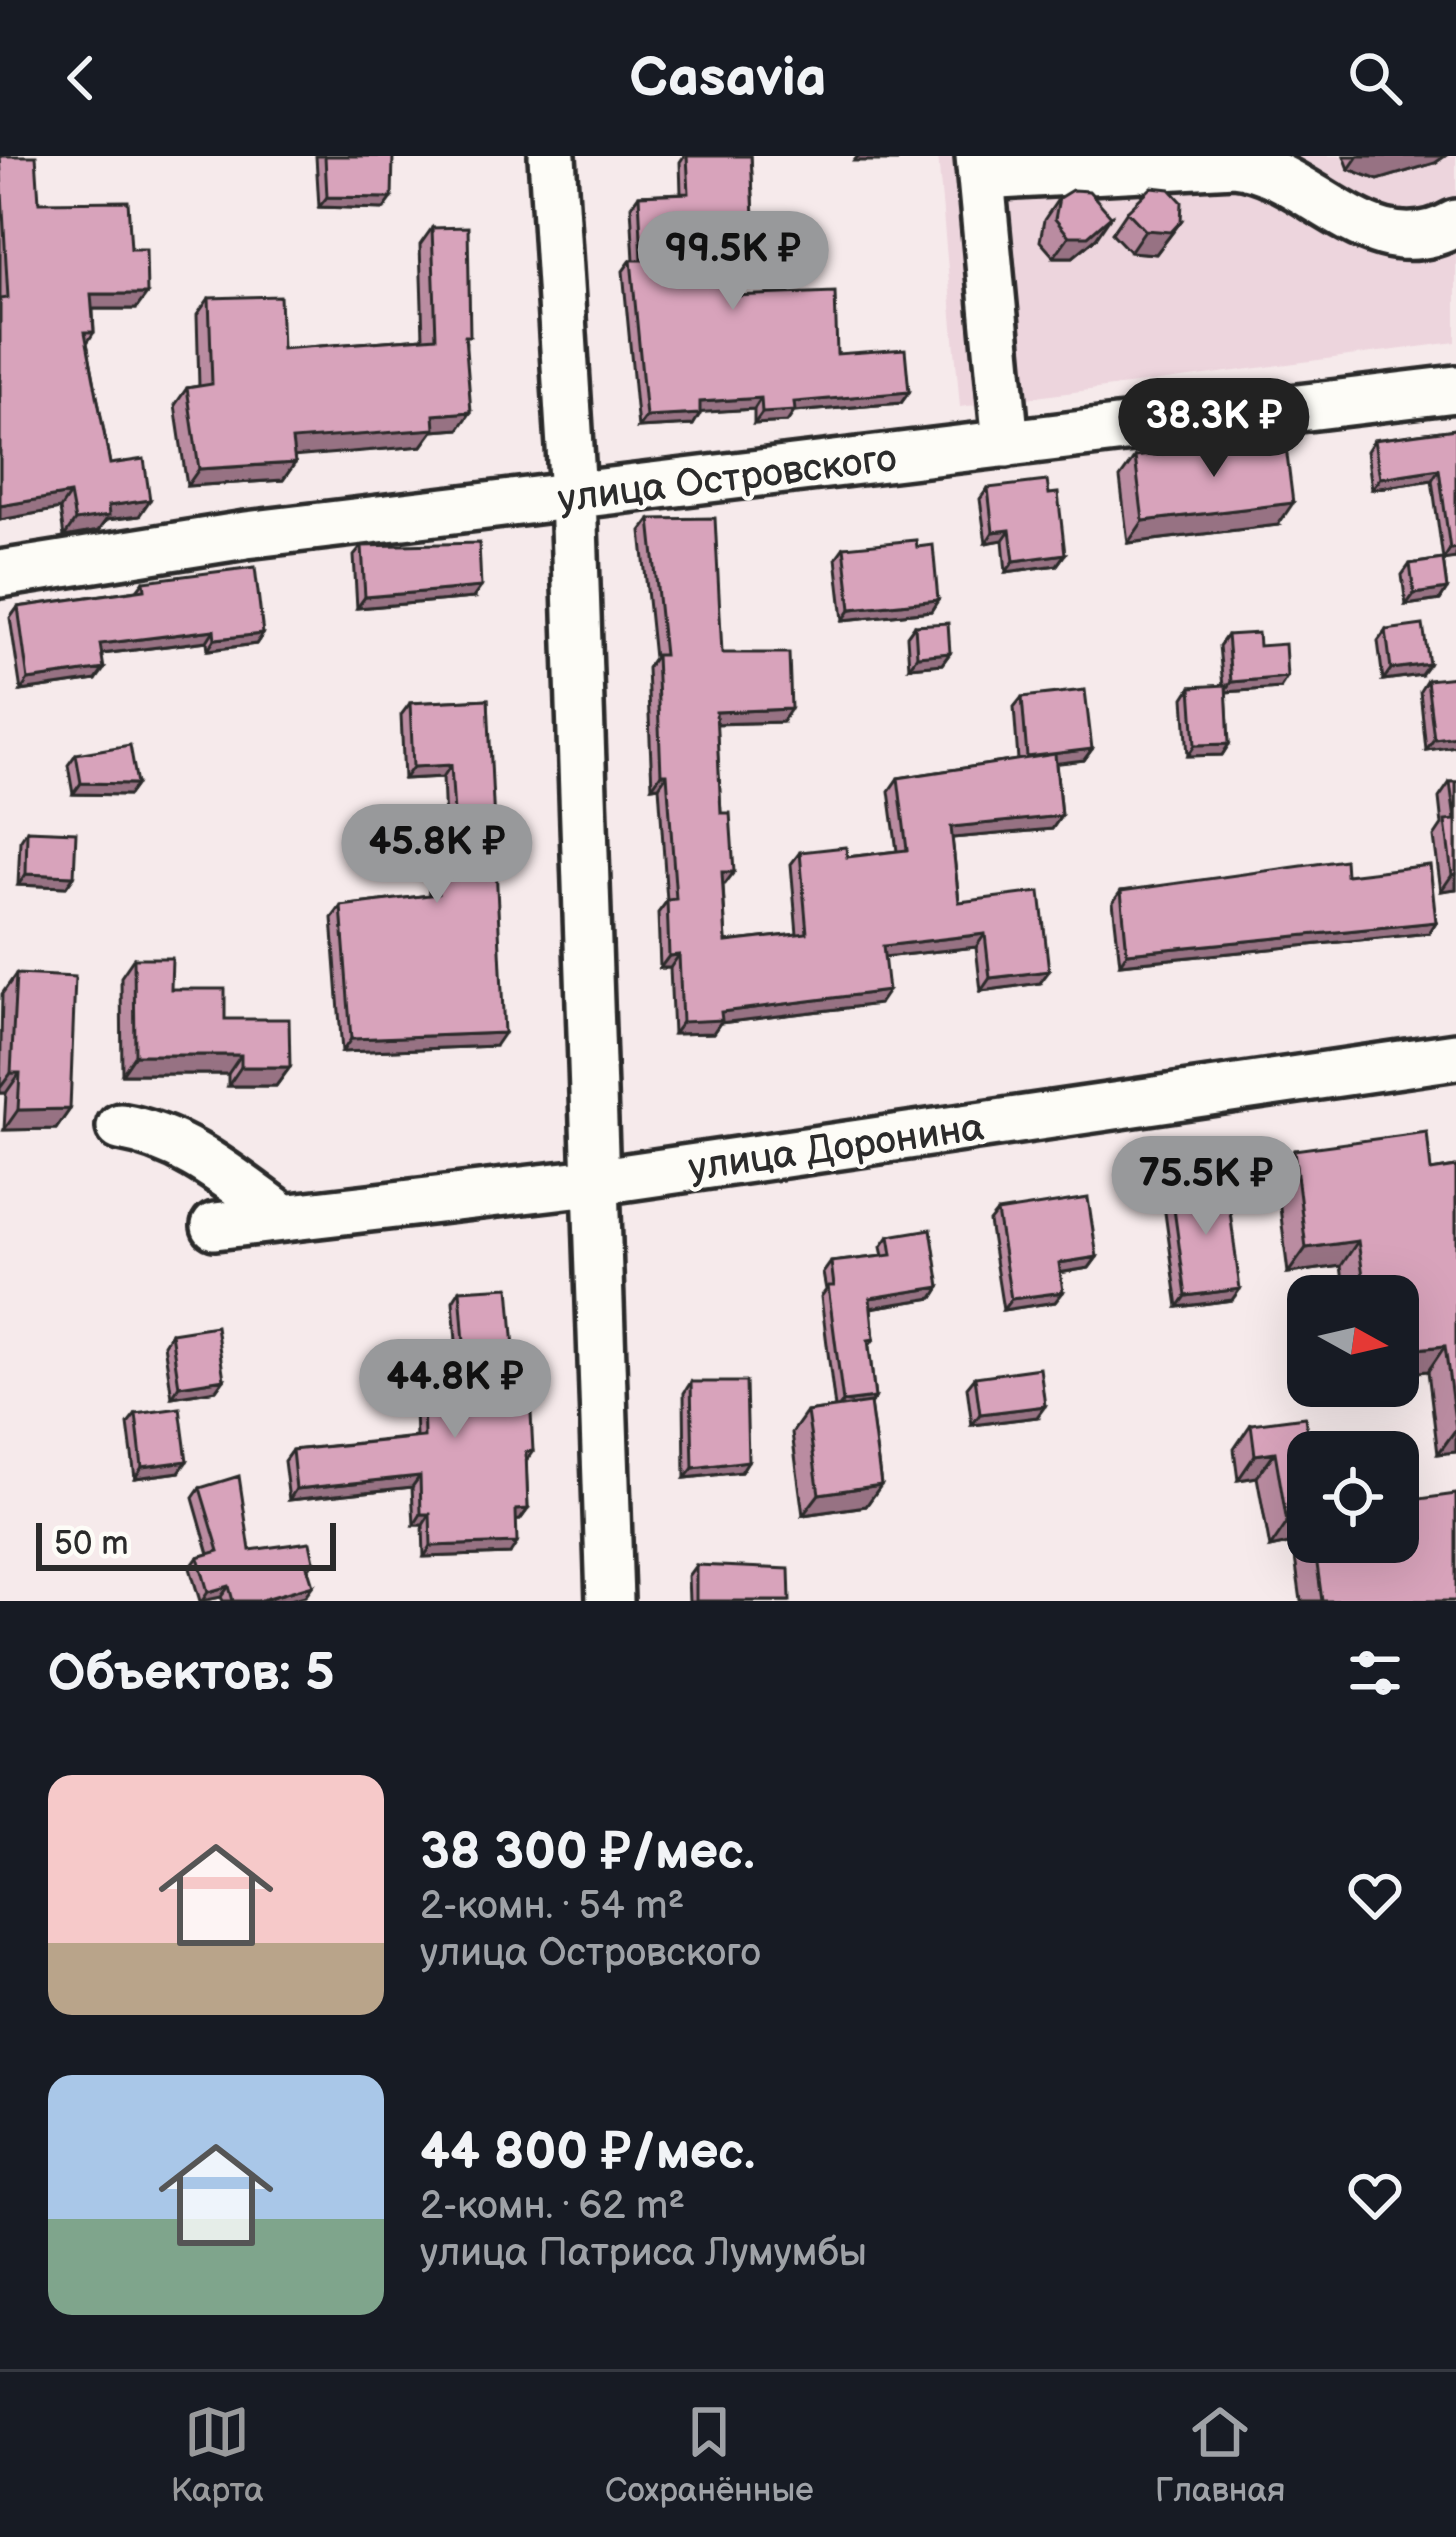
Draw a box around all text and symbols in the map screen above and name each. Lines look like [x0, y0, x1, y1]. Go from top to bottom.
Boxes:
icon: back [48, 45, 114, 111]
icon: search [1342, 45, 1408, 111]
text: Casavia [630, 46, 826, 111]
pin: 99.5K ₽ [622, 211, 844, 313]
text: 99.5K ₽ [665, 226, 801, 273]
pin: 38.3K ₽ [1103, 378, 1325, 480]
text: 38.3K ₽ [1145, 393, 1283, 440]
street label: улица Островского [555, 435, 899, 524]
pin: 45.8K ₽ [326, 804, 548, 906]
text: 45.8K ₽ [368, 819, 506, 866]
street label: улица Доронина [686, 1104, 987, 1192]
pin: 75.5K ₽ [1095, 1136, 1317, 1238]
text: 75.5K ₽ [1139, 1151, 1273, 1198]
north arrow [1287, 1275, 1419, 1407]
map controls [1287, 1275, 1419, 1563]
pin: 44.8K ₽ [344, 1339, 566, 1441]
text: 44.8K ₽ [386, 1354, 524, 1401]
button: locate [1287, 1431, 1419, 1563]
scale bar [36, 1517, 336, 1570]
text: 50 m [54, 1524, 129, 1564]
icon: filters [1342, 1640, 1408, 1706]
text: Объектов: 5 [48, 1643, 335, 1704]
text: 38 300 ₽/мес. [420, 1822, 755, 1883]
icon: home [144, 1823, 288, 1967]
icon: heart [1342, 1862, 1408, 1928]
text: 2-комн. · 54 m² [420, 1883, 684, 1930]
text: улица Островского [420, 1930, 761, 1977]
text: 44 800 ₽/мес. [420, 2122, 755, 2183]
icon: home [144, 2123, 288, 2267]
icon: heart [1342, 2162, 1408, 2228]
text: 2-комн. · 62 m² [420, 2183, 685, 2230]
text: улица Патриса Лумумбы [420, 2230, 867, 2277]
tab: Карта [171, 2399, 264, 2511]
tab: Сохранённые [605, 2399, 814, 2511]
tab: Главная [1155, 2399, 1285, 2511]

